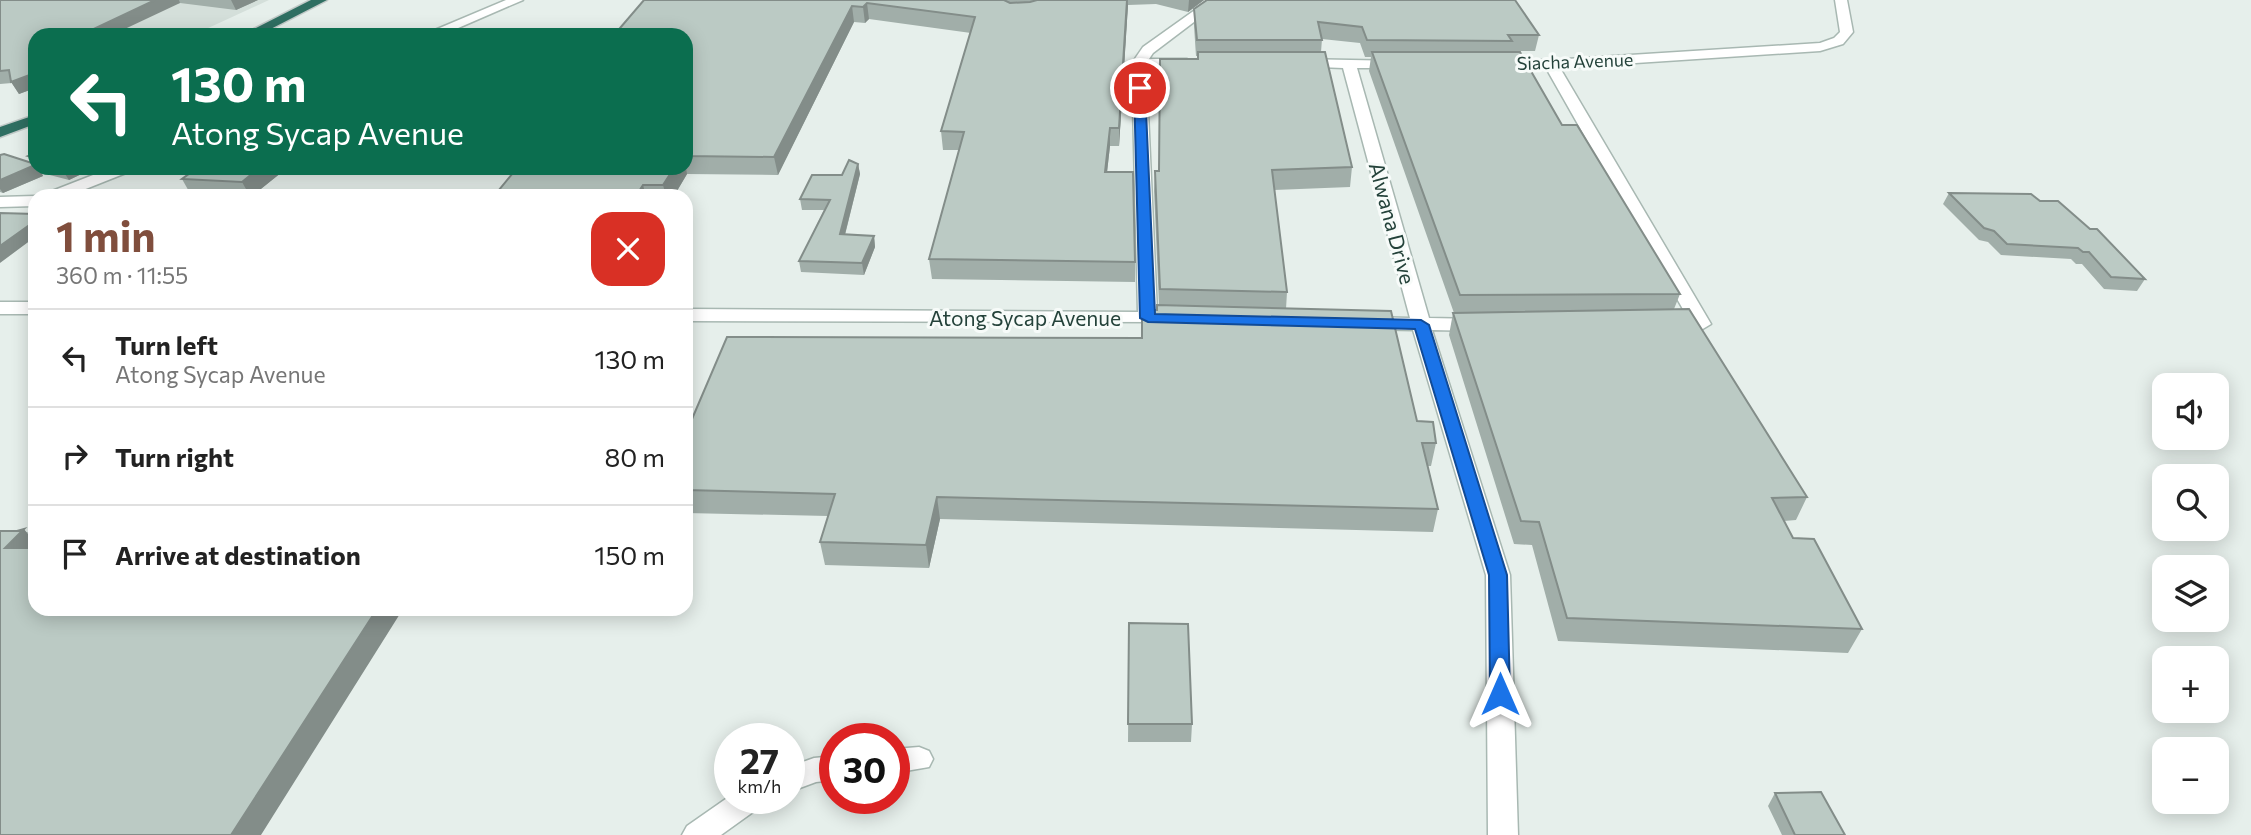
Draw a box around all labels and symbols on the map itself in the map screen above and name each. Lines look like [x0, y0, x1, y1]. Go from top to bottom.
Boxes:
street label: Siacha Avenue [1516, 48, 1634, 74]
pin [1110, 58, 1170, 118]
street label: Alwana Drive [1365, 159, 1421, 287]
street label: Atong Sycap Avenue [929, 305, 1121, 330]
position arrow [1463, 657, 1537, 731]
speed limit sign: 30 [819, 723, 910, 814]

